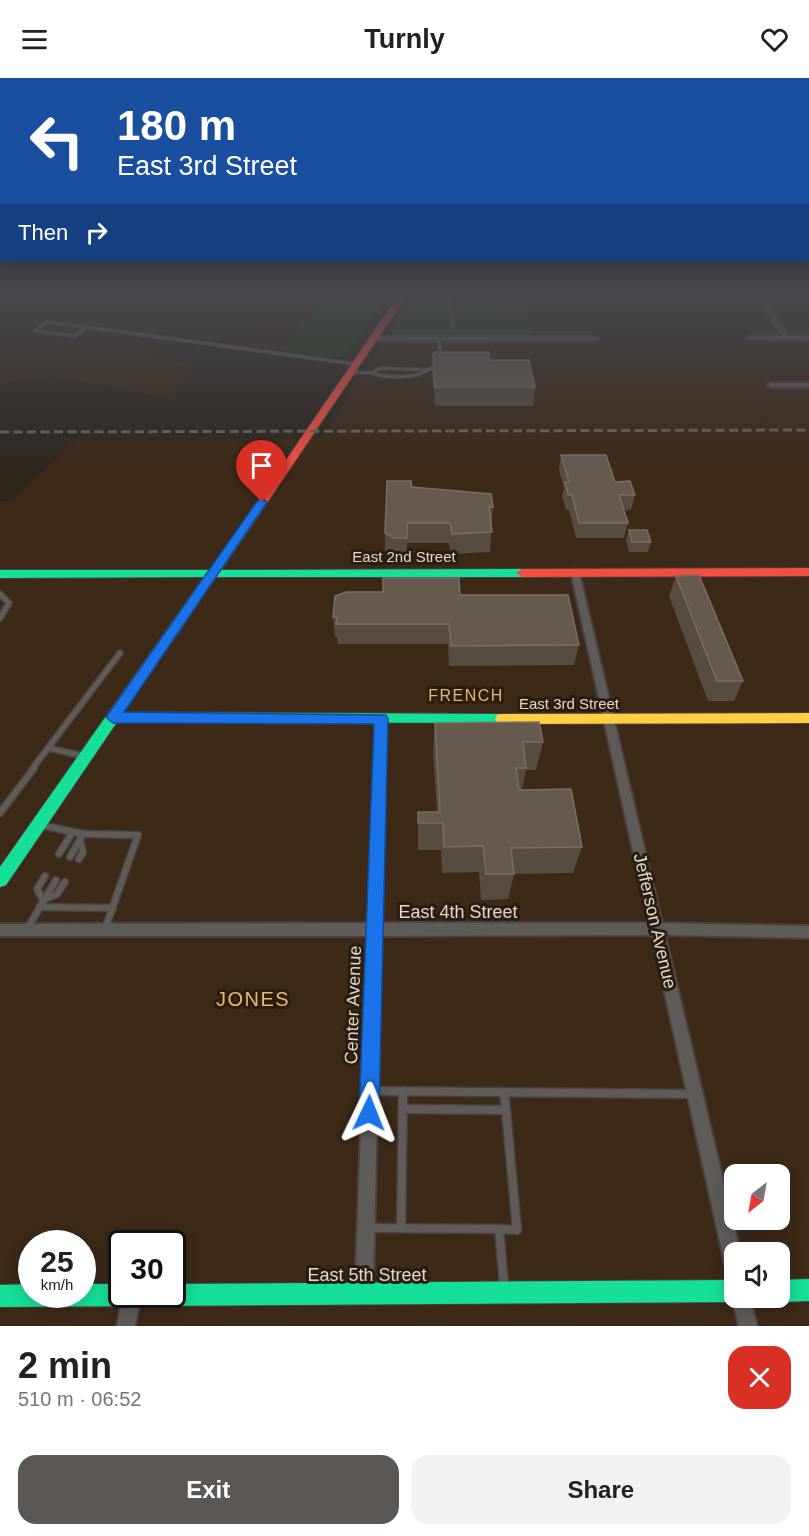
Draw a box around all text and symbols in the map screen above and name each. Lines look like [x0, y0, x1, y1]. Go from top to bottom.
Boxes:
icon: menu [18, 23, 51, 56]
icon: heart [758, 23, 791, 56]
text: Turnly [364, 24, 445, 54]
icon: left [18, 102, 96, 180]
text: 180 m [117, 102, 236, 149]
text: East 3rd Street [117, 151, 297, 181]
icon: right [80, 216, 113, 249]
text: Then [18, 220, 68, 245]
pin [236, 440, 287, 502]
icon: arrive [245, 449, 278, 482]
street label: East 2nd Street [352, 548, 457, 565]
district label: FRENCH [428, 687, 504, 704]
street label: East 3rd Street [519, 695, 620, 712]
street label: Jefferson Avenue [630, 851, 680, 991]
street label: East 4th Street [398, 902, 518, 922]
street label: Center Avenue [341, 945, 365, 1065]
district label: JONES [216, 988, 290, 1010]
position arrow [337, 1081, 401, 1145]
north arrow [724, 1164, 790, 1230]
map controls [724, 1164, 790, 1308]
speed limit sign: 30 [108, 1230, 186, 1308]
button: sound [724, 1242, 790, 1308]
text: 25 [40, 1245, 74, 1278]
street label: East 5th Street [307, 1265, 427, 1285]
text: km/h [41, 1276, 73, 1293]
text: 2 min [18, 1345, 112, 1386]
button: close [728, 1346, 791, 1409]
text: 510 m · 06:52 [18, 1388, 141, 1410]
button: Exit [18, 1455, 399, 1524]
button: Share [411, 1455, 791, 1524]

